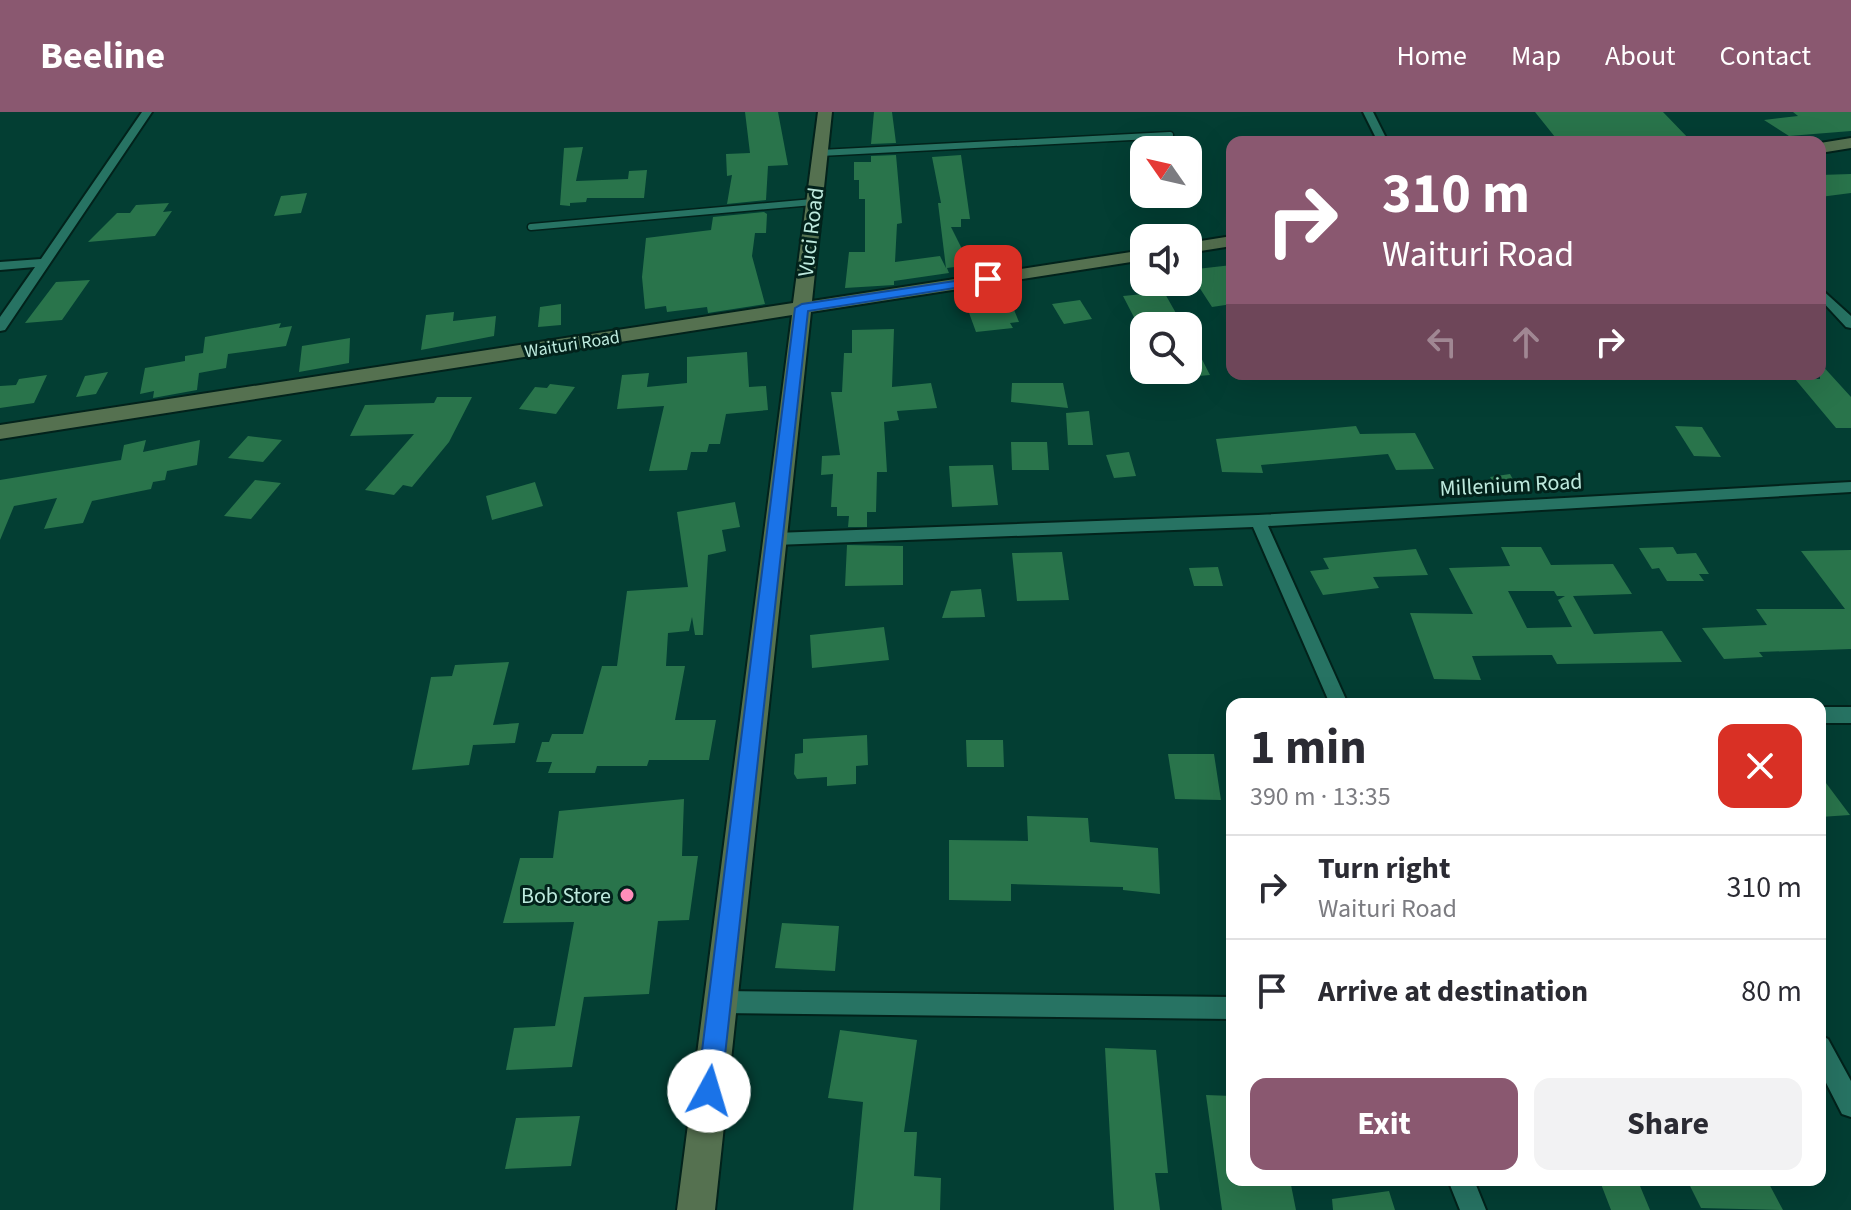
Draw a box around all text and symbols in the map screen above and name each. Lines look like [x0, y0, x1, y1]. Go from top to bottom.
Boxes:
text: Beeline [40, 29, 165, 83]
text: Home [1396, 36, 1467, 76]
text: Map [1511, 36, 1561, 76]
text: About [1605, 36, 1676, 76]
text: Contact [1720, 36, 1811, 76]
north arrow [1130, 136, 1202, 208]
map controls [1130, 136, 1202, 384]
text: 310 m [1382, 155, 1530, 234]
icon: right [1250, 168, 1354, 272]
street label: Vuci Road [790, 186, 832, 279]
button: sound [1130, 224, 1202, 296]
text: Waituri Road [1382, 229, 1574, 280]
pin [954, 245, 1022, 313]
icon: arrive [966, 257, 1010, 301]
button: search [1130, 312, 1202, 384]
icon: left [1420, 320, 1464, 364]
icon: ahead [1504, 320, 1548, 364]
icon: right [1588, 320, 1632, 364]
street label: Waituri Road [523, 325, 622, 364]
street label: Millenium Road [1439, 465, 1583, 505]
text: 1 min [1250, 714, 1367, 782]
button: close [1718, 724, 1802, 808]
text: 390 m · 13:35 [1250, 778, 1391, 815]
text: Turn right [1318, 847, 1450, 890]
icon: right [1250, 865, 1294, 909]
text: 310 m [1726, 866, 1802, 909]
place label: Bob Store [521, 880, 611, 912]
marker: Bob Store [618, 886, 636, 904]
text: Waituri Road [1318, 890, 1457, 927]
icon: arrive [1250, 969, 1294, 1013]
text: Arrive at destination [1318, 970, 1588, 1013]
text: 80 m [1741, 970, 1802, 1013]
position arrow [667, 1049, 751, 1133]
button: Exit [1250, 1078, 1518, 1170]
button: Share [1534, 1078, 1802, 1170]

